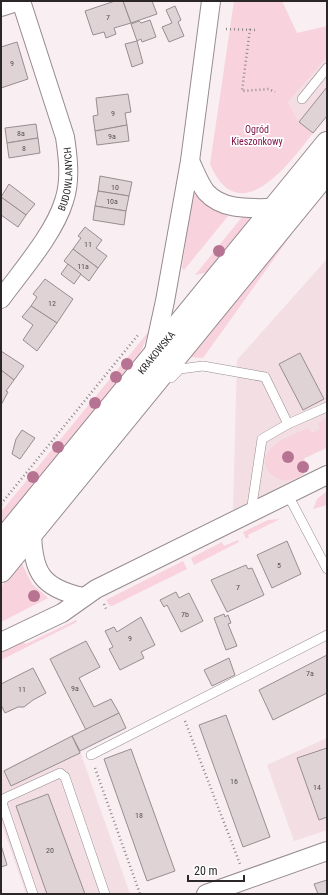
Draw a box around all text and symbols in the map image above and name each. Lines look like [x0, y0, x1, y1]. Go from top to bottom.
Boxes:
house number: 7 [106, 13, 110, 22]
house number: 9 [10, 59, 14, 68]
house number: 9 [111, 109, 115, 118]
park label: Ogród Kieszonkowy [231, 124, 283, 147]
house number: 8a [17, 129, 25, 138]
house number: 9a [108, 132, 116, 141]
house number: 8 [22, 144, 26, 153]
street label: BUDOWLANYCH [56, 147, 74, 212]
house number: 10 [111, 183, 119, 192]
house number: 10a [106, 197, 118, 206]
house number: 11 [84, 240, 92, 249]
house number: 11a [77, 262, 89, 271]
house number: 12 [48, 299, 56, 308]
street label: KRAKOWSKA [135, 329, 177, 376]
house number: 5 [277, 561, 281, 570]
house number: 7 [236, 583, 240, 592]
house number: 7b [181, 610, 189, 619]
house number: 9 [128, 634, 132, 643]
house number: 7a [306, 669, 314, 678]
house number: 9a [71, 684, 79, 693]
house number: 11 [18, 685, 26, 694]
house number: 16 [230, 777, 238, 786]
house number: 14 [313, 783, 321, 792]
house number: 18 [135, 811, 143, 820]
house number: 20 [46, 846, 54, 855]
scale bar [188, 857, 244, 883]
text: 20 m [194, 864, 218, 878]

